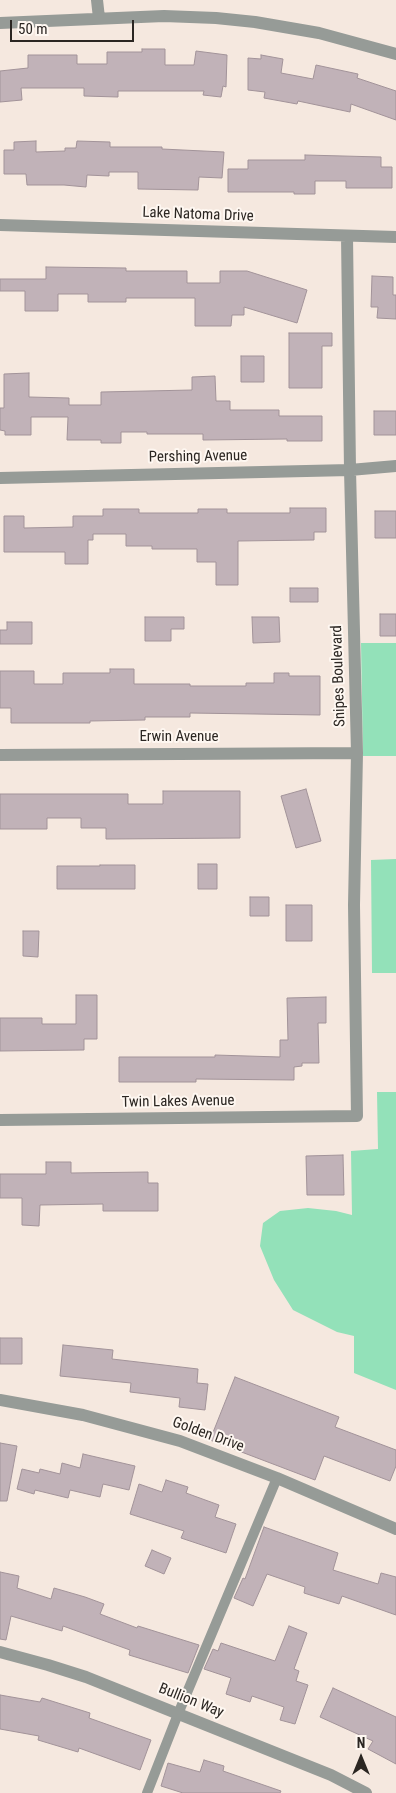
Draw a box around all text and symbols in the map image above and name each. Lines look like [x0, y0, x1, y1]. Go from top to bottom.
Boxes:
scale bar [12, 10, 136, 42]
text: 50 m [18, 20, 48, 38]
street label: Lake Natoma Drive [142, 204, 254, 226]
street label: Pershing Avenue [149, 447, 247, 467]
street label: Snipes Boulevard [328, 625, 350, 727]
street label: Erwin Avenue [139, 728, 219, 746]
street label: Twin Lakes Avenue [121, 1092, 235, 1112]
street label: Golden Drive [170, 1414, 246, 1456]
street label: Bullion Way [156, 1680, 226, 1722]
north arrow [336, 1733, 386, 1783]
text: N [357, 1735, 365, 1751]

